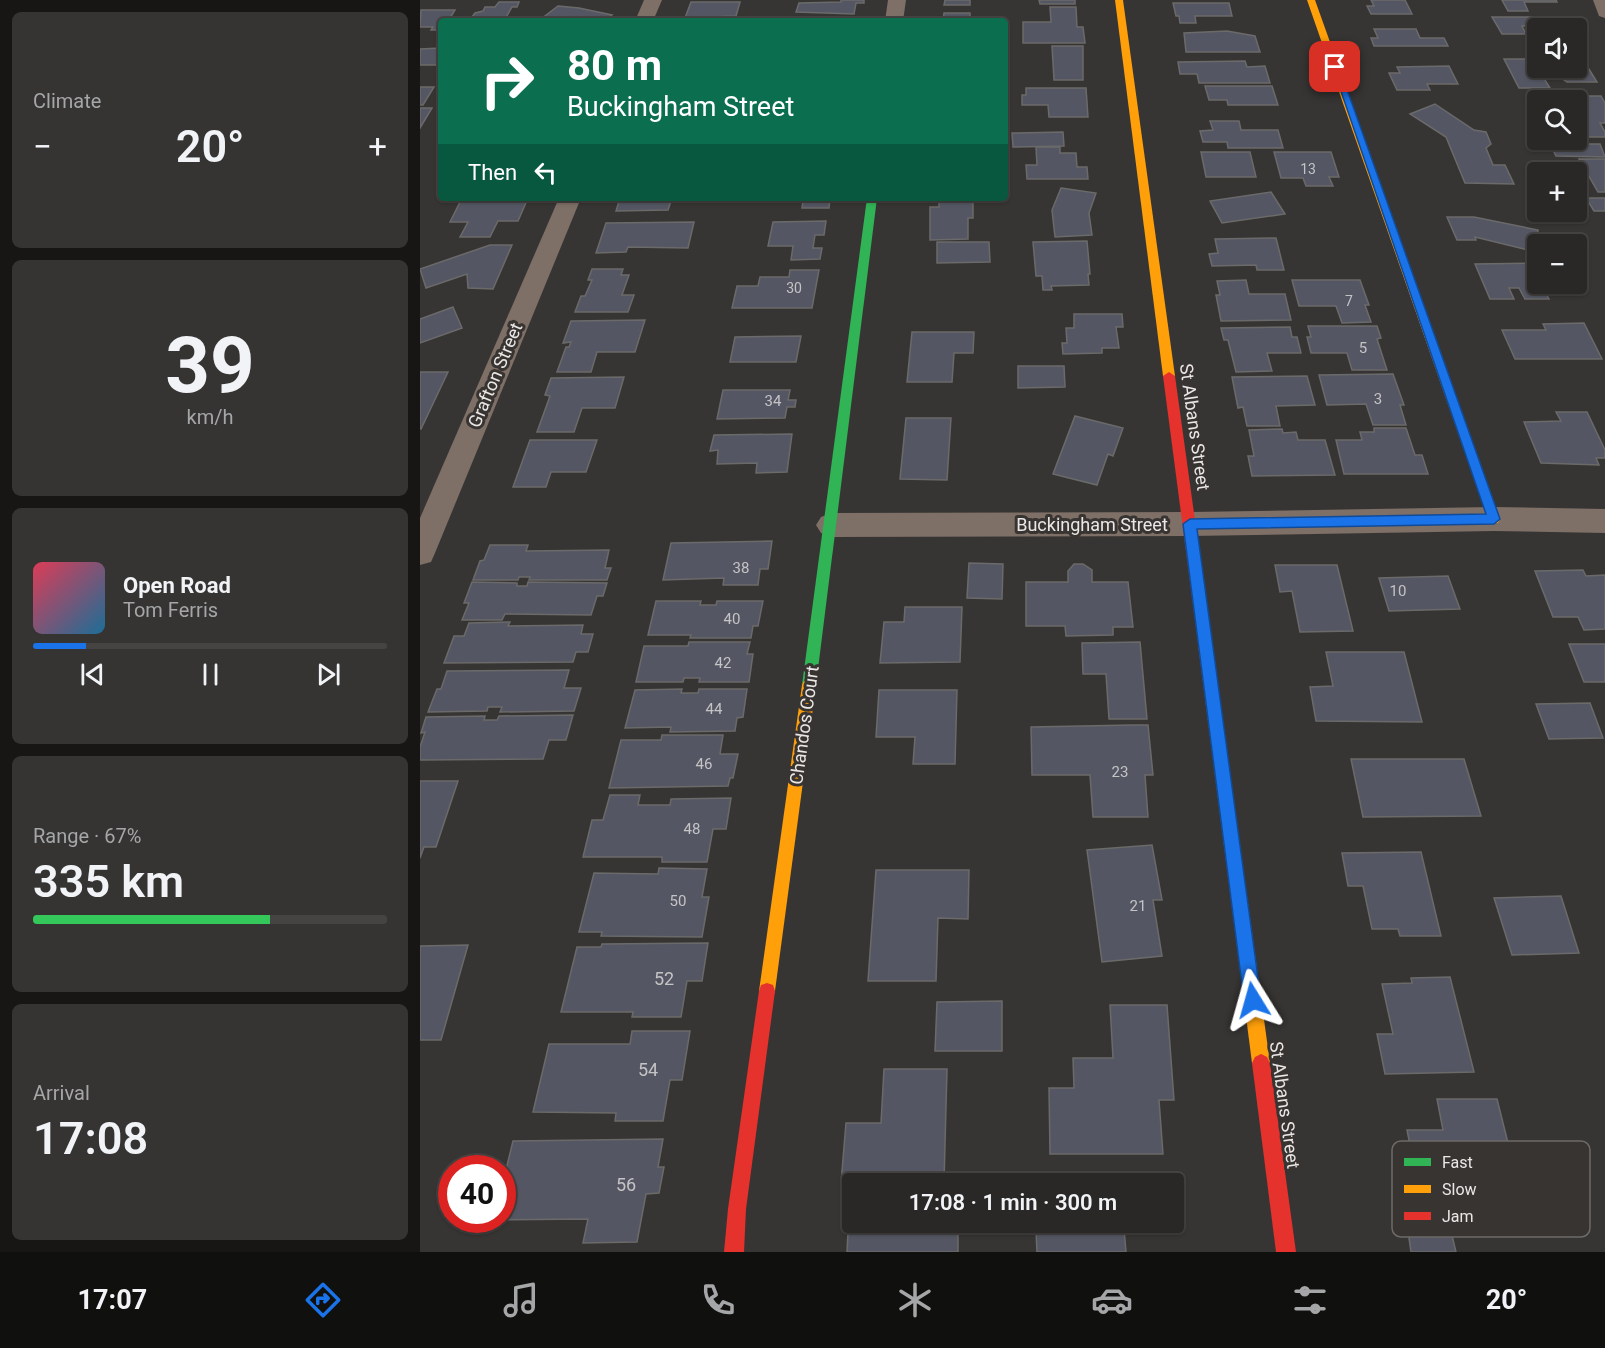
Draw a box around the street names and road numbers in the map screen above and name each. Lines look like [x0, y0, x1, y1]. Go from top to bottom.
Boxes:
street label: Grafton Street [463, 319, 527, 431]
street label: St Albans Street [1176, 362, 1214, 492]
street label: Buckingham Street [1016, 514, 1168, 535]
street label: Chandos Court [785, 664, 823, 786]
street label: St Albans Street [1266, 1040, 1304, 1170]

